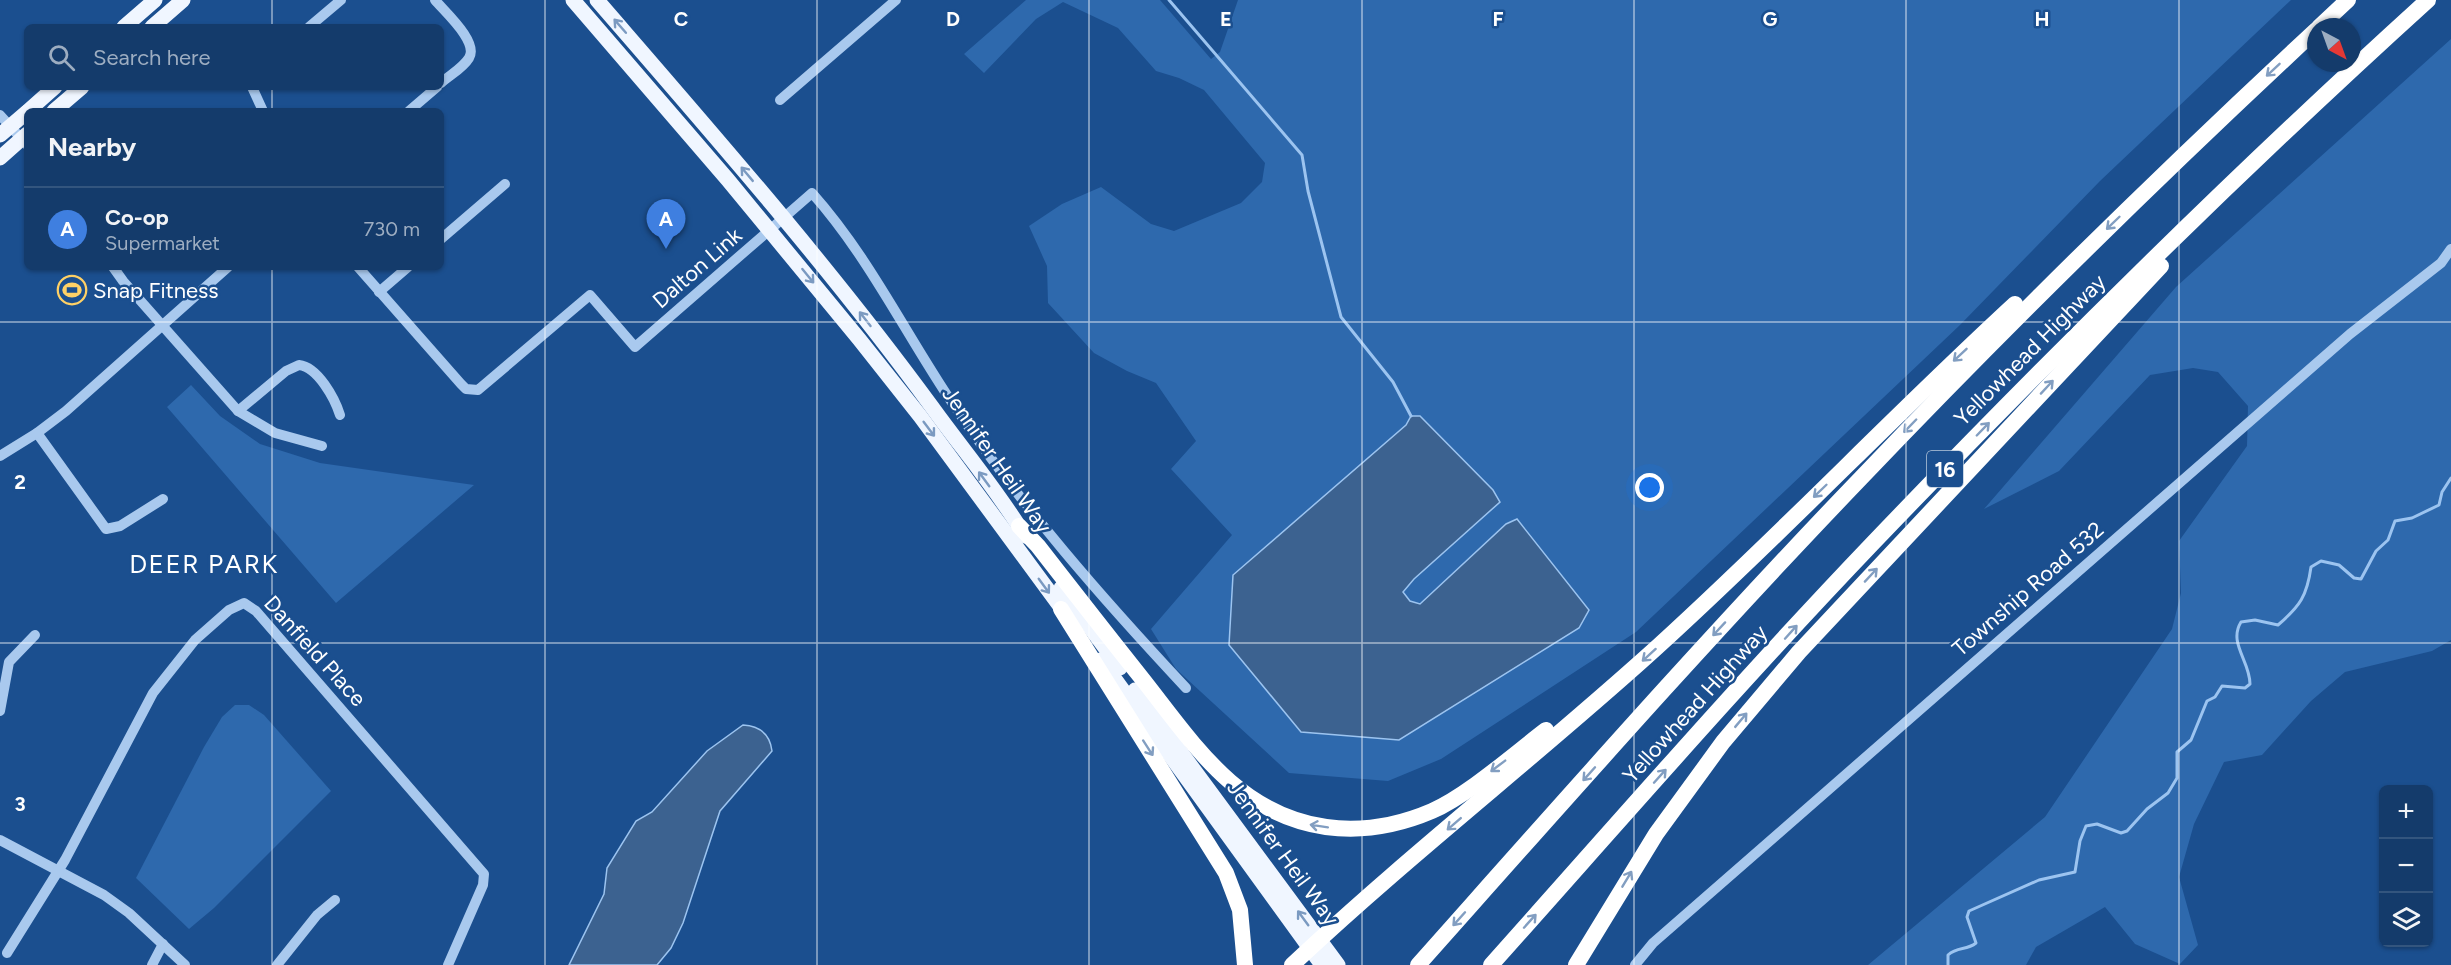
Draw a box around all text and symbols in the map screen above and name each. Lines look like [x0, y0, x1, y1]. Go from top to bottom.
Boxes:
text: C [674, 7, 688, 31]
text: D [946, 7, 960, 31]
text: E [1220, 7, 1232, 31]
text: F [1492, 7, 1504, 31]
text: G [1763, 7, 1778, 31]
text: H [2035, 7, 2050, 31]
one-way arrow [613, 18, 626, 34]
north arrow [2307, 18, 2361, 72]
search box [24, 24, 444, 90]
icon: search [45, 41, 78, 74]
text: Search here [93, 44, 211, 71]
one-way arrow [2266, 63, 2281, 77]
text: Nearby [48, 131, 136, 163]
one-way arrow [741, 166, 754, 182]
pin: A [646, 200, 686, 249]
text: Co-op [105, 204, 169, 231]
one-way arrow [2105, 215, 2120, 230]
text: A [60, 217, 75, 241]
text: 730 m [364, 217, 420, 241]
street label: Dalton Link [647, 222, 747, 314]
text: Supermarket [105, 231, 220, 255]
one-way arrow [801, 268, 814, 284]
street label: Yellowhead Highway [1949, 268, 2112, 431]
sports icon: Snap Fitness [56, 274, 88, 306]
place label: Snap Fitness [93, 277, 219, 304]
one-way arrow [859, 312, 872, 328]
one-way arrow [1952, 348, 1967, 362]
one-way arrow [2040, 380, 2055, 395]
street label: Jennifer Heil Way [936, 382, 1058, 539]
one-way arrow [1903, 418, 1918, 433]
one-way arrow [923, 420, 936, 436]
one-way arrow [1976, 422, 1990, 437]
road number: 16 [1927, 451, 1963, 487]
text: 2 [14, 470, 26, 494]
one-way arrow [978, 471, 991, 487]
your location [1635, 473, 1664, 502]
one-way arrow [1813, 484, 1828, 499]
street label: Township Road 532 [1947, 516, 2109, 662]
district label: DEER PARK [129, 548, 279, 580]
one-way arrow [1864, 568, 1878, 583]
one-way arrow [1038, 577, 1051, 593]
street label: Danfield Place [258, 590, 372, 712]
street label: Yellowhead Highway [1617, 619, 1773, 789]
one-way arrow [1712, 622, 1726, 637]
one-way arrow [1784, 624, 1798, 639]
one-way arrow [1641, 648, 1656, 662]
one-way arrow [1734, 712, 1747, 728]
one-way arrow [1141, 739, 1154, 756]
one-way arrow [1490, 760, 1506, 773]
one-way arrow [1582, 766, 1596, 781]
one-way arrow [1653, 769, 1667, 784]
street label: Jennifer Heil Way [1221, 775, 1345, 931]
map controls [2379, 785, 2433, 947]
button: + [2379, 785, 2433, 839]
text: 3 [14, 792, 26, 816]
one-way arrow [1446, 816, 1462, 830]
one-way arrow [1310, 820, 1330, 831]
button: − [2379, 839, 2433, 893]
one-way arrow [1622, 871, 1634, 888]
button: layers [2379, 893, 2433, 947]
one-way arrow [1297, 910, 1310, 926]
one-way arrow [1452, 912, 1466, 927]
one-way arrow [1523, 914, 1537, 929]

